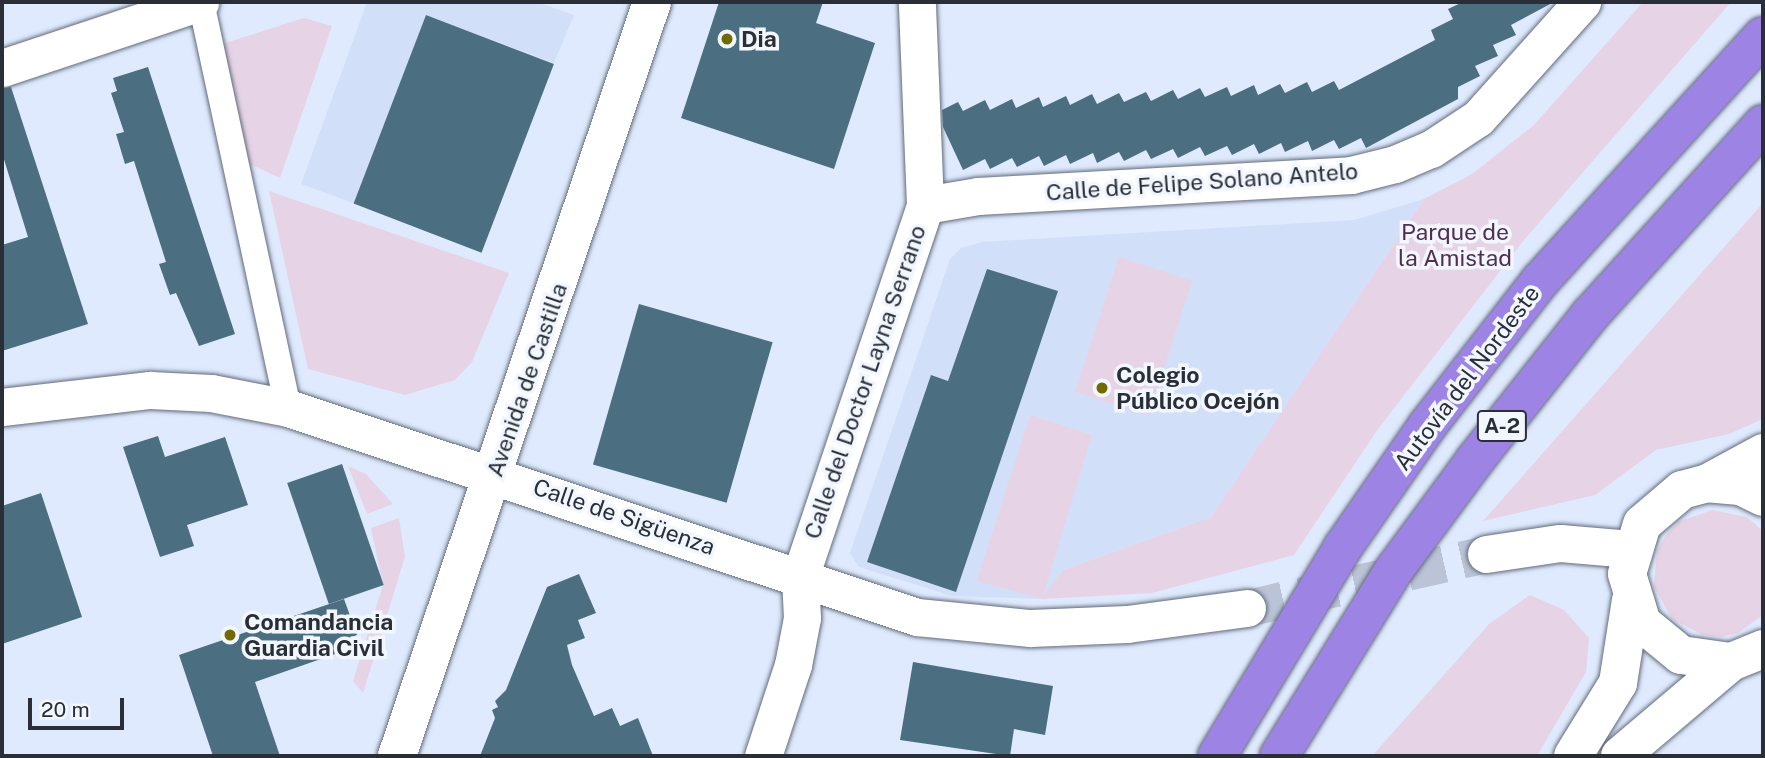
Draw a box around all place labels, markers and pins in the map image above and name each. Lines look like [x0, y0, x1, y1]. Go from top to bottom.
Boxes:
place label: Dia [741, 25, 777, 53]
marker: Dia [719, 31, 735, 47]
place label: Colegio Público Ocejón [1116, 361, 1280, 415]
marker: Colegio Público Ocejón [1094, 380, 1110, 396]
place label: Comandancia Guardia Civil [244, 608, 393, 662]
marker: Comandancia Guardia Civil [222, 627, 238, 643]

